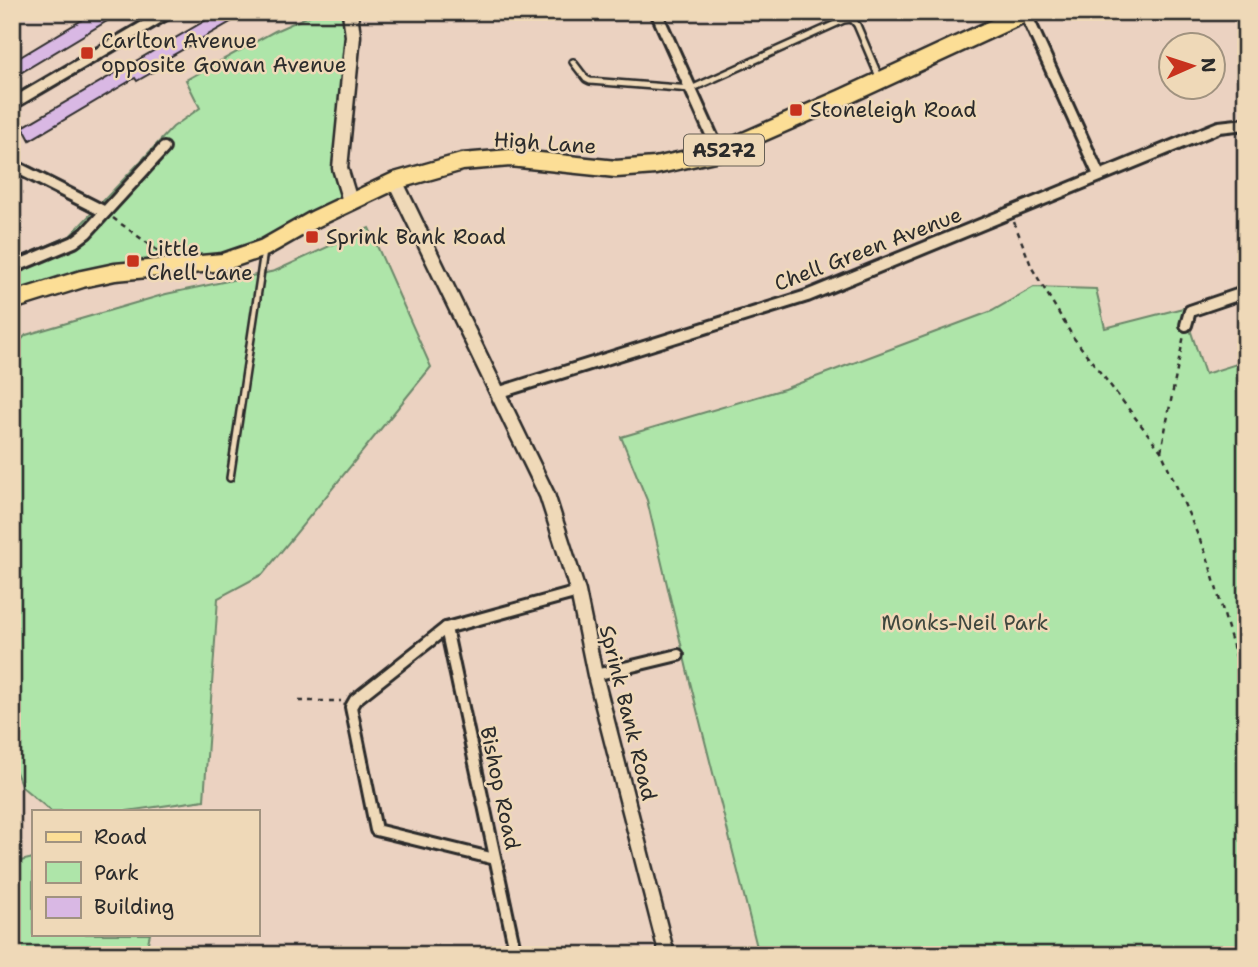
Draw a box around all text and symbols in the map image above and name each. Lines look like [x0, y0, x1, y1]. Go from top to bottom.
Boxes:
place label: Carlton Avenue opposite Gowan Avenue [101, 27, 347, 79]
north arrow [1156, 32, 1226, 102]
marker: Carlton Avenue opposite Gowan Avenue [79, 45, 95, 61]
text: N [1196, 57, 1221, 73]
place label: Stoneleigh Road [810, 96, 976, 124]
marker: Stoneleigh Road [788, 102, 804, 118]
street label: High Lane [493, 125, 597, 161]
road number: A5272 [684, 134, 764, 166]
street label: Chell Green Avenue [770, 200, 966, 298]
place label: Sprink Bank Road [326, 223, 506, 251]
marker: Sprink Bank Road [304, 229, 320, 245]
place label: Little Chell Lane [147, 235, 253, 287]
marker: Little Chell Lane [125, 253, 141, 269]
park label: Monks-Neil Park [881, 609, 1049, 637]
street label: Sprink Bank Road [593, 622, 663, 804]
street label: Bishop Road [473, 724, 527, 852]
legend [32, 810, 259, 936]
text: Road [94, 823, 147, 851]
text: Park [94, 859, 139, 887]
text: Building [94, 893, 174, 921]

